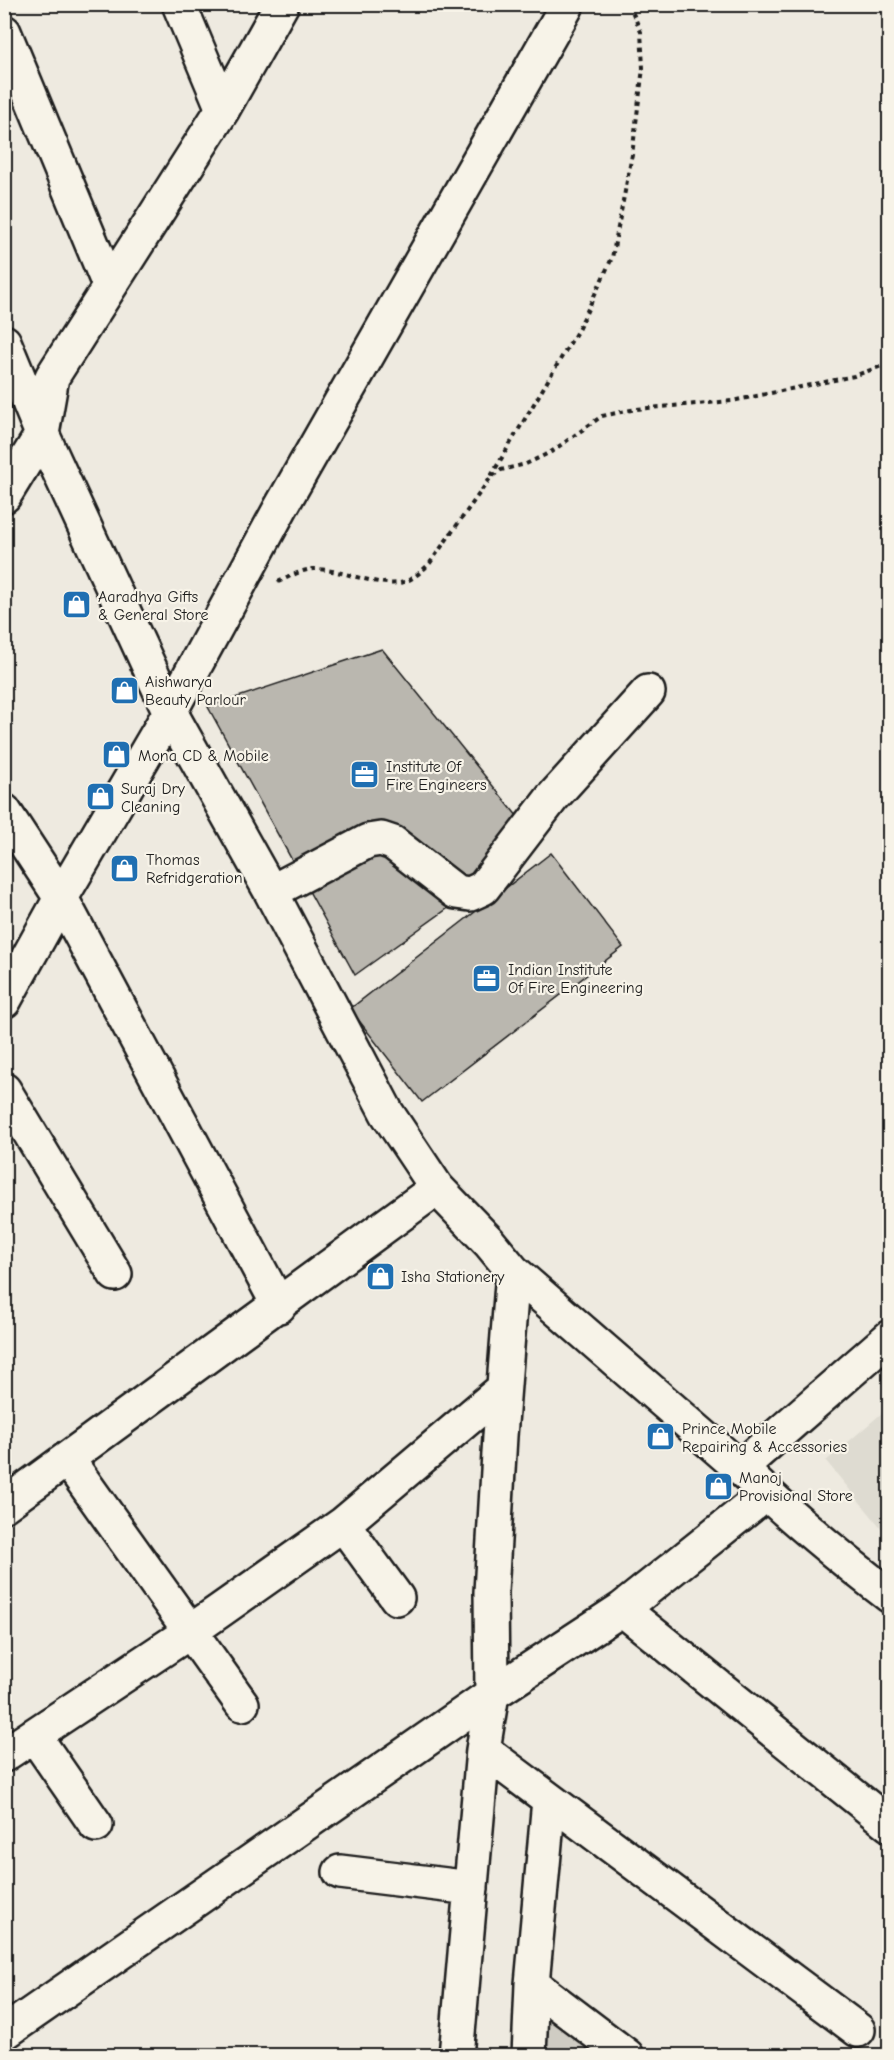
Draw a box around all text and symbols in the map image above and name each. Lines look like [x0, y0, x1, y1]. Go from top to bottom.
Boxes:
place label: Aaradhya Gifts & General Store [98, 588, 209, 624]
shop icon: Aaradhya Gifts & General Store [61, 589, 93, 621]
place label: Aishwarya Beauty Parlour [145, 673, 246, 709]
shop icon: Aishwarya Beauty Parlour [108, 674, 140, 706]
shop icon: Mona CD & Mobile [101, 739, 133, 771]
place label: Mona CD & Mobile [138, 747, 269, 765]
place label: Institute Of Fire Engineers [386, 758, 487, 794]
office icon: Institute Of Fire Engineers [349, 759, 381, 791]
place label: Suraj Dry Cleaning [121, 780, 186, 816]
shop icon: Suraj Dry Cleaning [84, 781, 116, 813]
place label: Thomas Refridgeration [146, 851, 243, 887]
shop icon: Thomas Refridgeration [109, 852, 141, 884]
place label: Indian Institute Of Fire Engineering [508, 961, 643, 997]
office icon: Indian Institute Of Fire Engineering [471, 962, 503, 994]
shop icon: Isha Stationery [364, 1260, 396, 1292]
place label: Isha Stationery [401, 1268, 505, 1286]
place label: Prince Mobile Repairing & Accessories [682, 1420, 848, 1456]
shop icon: Prince Mobile Repairing & Accessories [645, 1421, 677, 1453]
place label: Manoj Provisional Store [739, 1469, 853, 1505]
shop icon: Manoj Provisional Store [702, 1470, 734, 1502]

